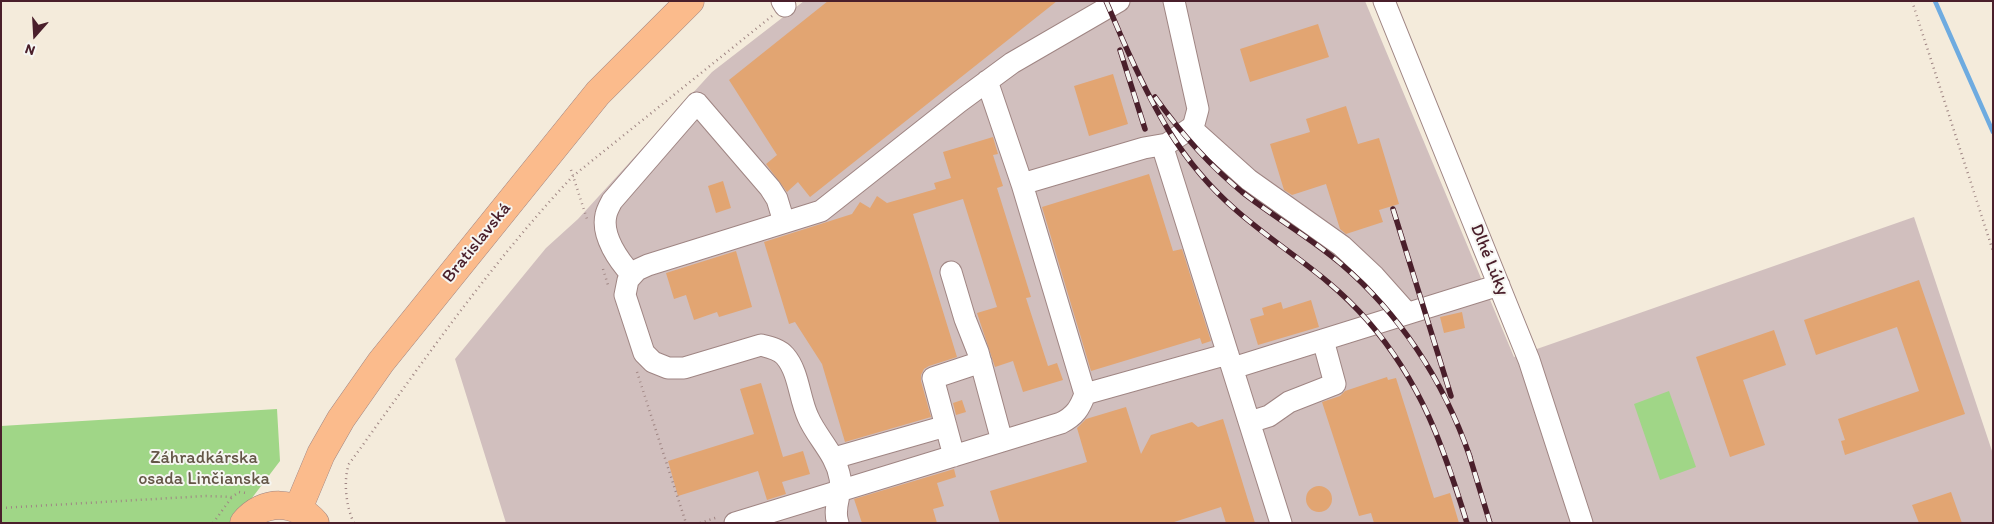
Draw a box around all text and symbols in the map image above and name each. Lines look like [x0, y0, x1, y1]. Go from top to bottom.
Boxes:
north arrow [10, 10, 60, 60]
text: N [23, 40, 37, 59]
street label: Bratislavská [438, 198, 516, 288]
street label: Dlhé Lúky [1465, 221, 1513, 299]
park label: Záhradkárska osada Linčianska [138, 447, 270, 489]

